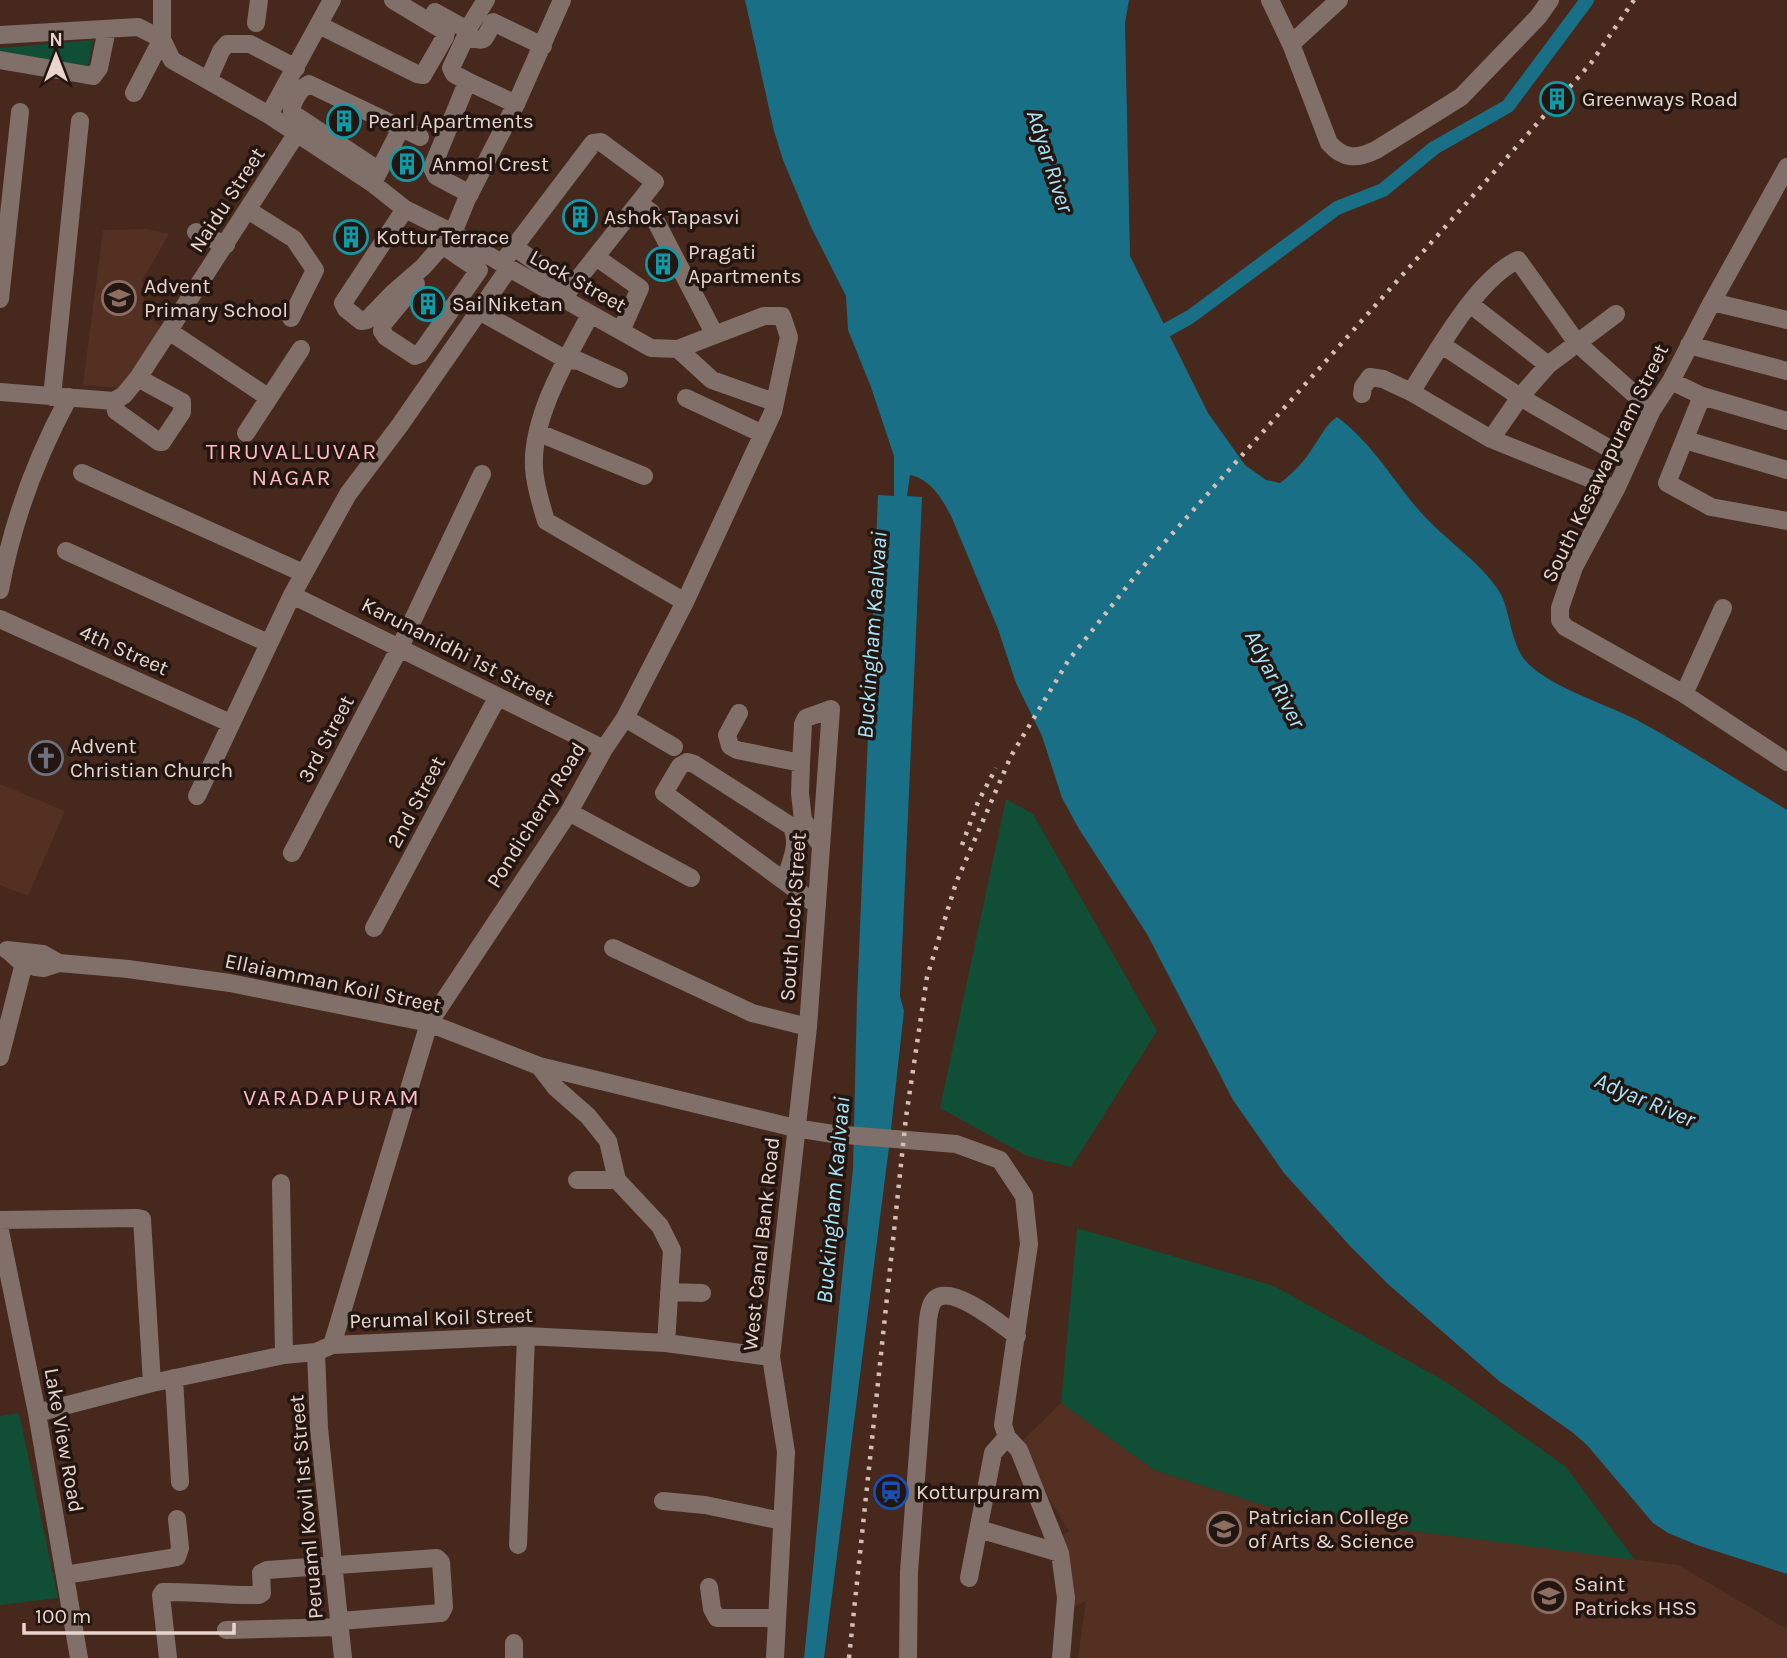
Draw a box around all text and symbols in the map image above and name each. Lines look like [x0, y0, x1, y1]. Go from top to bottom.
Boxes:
north arrow [21, 21, 91, 91]
text: N [49, 29, 63, 51]
building icon: Greenways Road [1538, 80, 1576, 118]
place label: Greenways Road [1582, 87, 1738, 111]
building icon: Pearl Apartments [325, 102, 363, 140]
water label: Adyar River [1021, 106, 1080, 217]
place label: Pearl Apartments [368, 109, 534, 133]
street label: Naidu Street [184, 143, 270, 257]
building icon: Anmol Crest [388, 145, 426, 183]
place label: Anmol Crest [432, 152, 549, 176]
building icon: Ashok Tapasvi [561, 198, 599, 236]
place label: Ashok Tapasvi [604, 205, 740, 229]
building icon: Kottur Terrace [332, 218, 370, 256]
place label: Kottur Terrace [376, 225, 509, 249]
place label: Pragati Apartments [688, 240, 801, 288]
street label: Lock Street [526, 245, 631, 317]
building icon: Pragati Apartments [644, 245, 682, 283]
place label: Advent Primary School [144, 274, 288, 322]
school or university icon: Advent Primary School [100, 279, 138, 317]
building icon: Sai Niketan [409, 285, 447, 323]
place label: Sai Niketan [452, 292, 563, 316]
street label: South Kesawapuram Street [1537, 340, 1673, 586]
district label: TIRUVALLUVAR NAGAR [206, 438, 378, 491]
water label: Buckingham Kaalvaai [851, 530, 893, 740]
street label: Karunanidhi 1st Street [358, 592, 558, 710]
street label: 4th Street [76, 620, 172, 680]
water label: Adyar River [1239, 625, 1312, 734]
street label: 3rd Street [293, 691, 359, 787]
place label: Advent Christian Church [70, 734, 233, 782]
street label: Pondicherry Road [482, 738, 590, 892]
church icon: Advent Christian Church [27, 739, 65, 777]
street label: 2nd Street [382, 752, 450, 852]
street label: South Lock Street [775, 832, 811, 1002]
street label: Ellaiamman Koil Street [223, 948, 443, 1018]
water label: Adyar River [1591, 1067, 1700, 1134]
district label: VARADAPURAM [243, 1084, 421, 1111]
water label: Buckingham Kaalvaai [810, 1095, 856, 1305]
street label: West Canal Bank Road [738, 1136, 784, 1352]
street label: Perumal Koil Street [349, 1303, 533, 1333]
street label: Lake View Road [39, 1366, 89, 1514]
street label: Peruaml Kovil 1st Street [284, 1394, 328, 1620]
station icon: Kotturpuram [872, 1473, 910, 1511]
place label: Kotturpuram [916, 1480, 1040, 1504]
place label: Patrician College of Arts & Science [1248, 1505, 1414, 1553]
school or university icon: Patrician College of Arts & Science [1205, 1510, 1243, 1548]
place label: Saint Patricks HSS [1574, 1572, 1697, 1620]
school or university icon: Saint Patricks HSS [1530, 1577, 1568, 1615]
scale bar [24, 1592, 234, 1636]
text: 100 m [35, 1604, 92, 1628]

